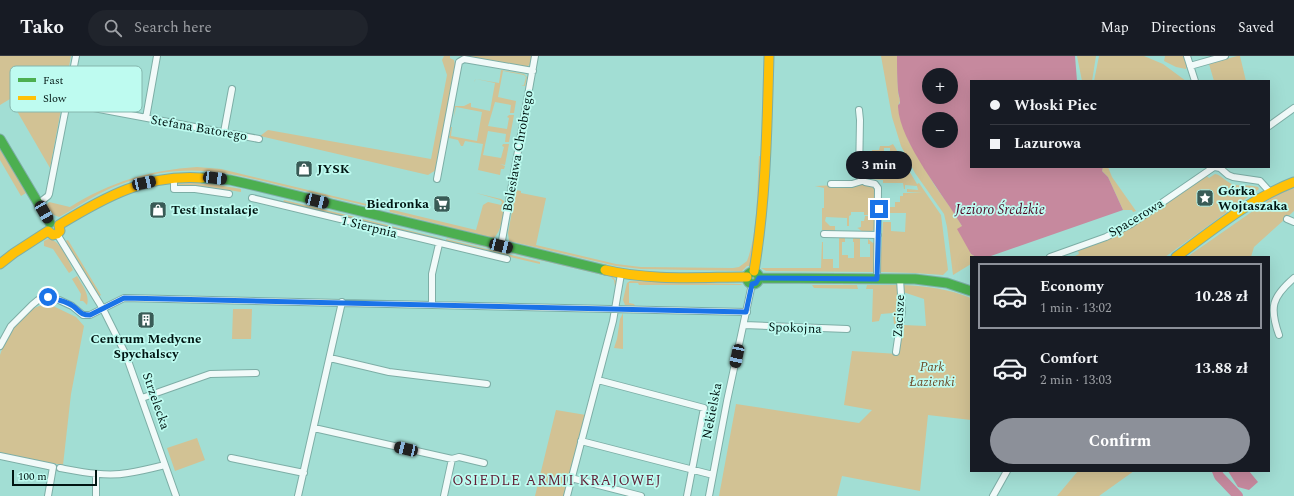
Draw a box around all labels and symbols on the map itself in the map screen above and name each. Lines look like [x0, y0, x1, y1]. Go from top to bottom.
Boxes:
legend [10, 66, 142, 112]
text: Fast [43, 72, 64, 89]
street label: Bolesława Chrobrego [497, 89, 539, 213]
text: Slow [43, 90, 67, 107]
street label: Stefana Batorego [149, 110, 249, 146]
callout: 3 min [846, 151, 912, 179]
shop icon: JYSK [294, 159, 314, 179]
place label: JYSK [317, 159, 350, 179]
car [202, 171, 228, 185]
car [131, 175, 157, 191]
place label: Górka Wojtaszaka [1218, 181, 1288, 216]
place icon: Górka Wojtaszaka [1195, 188, 1215, 208]
car [304, 192, 330, 210]
street label: Spacerowa [1104, 193, 1168, 242]
place label: Biedronka [366, 194, 429, 214]
supermarket icon: Biedronka [432, 194, 452, 214]
car [33, 199, 55, 225]
water label: Jezioro Średzkie [954, 199, 1045, 220]
shop icon: Test Instalacje [148, 200, 168, 220]
place label: Test Instalacje [171, 200, 258, 220]
route end [870, 200, 888, 218]
street label: 1 Sierpnia [339, 210, 400, 244]
car [488, 237, 514, 255]
route start [39, 288, 57, 306]
street label: Zacisze [888, 294, 910, 338]
building icon: Centrum Medycne Spychalscy [136, 310, 156, 330]
street label: Spokojna [768, 317, 823, 339]
place label: Centrum Medycne Spychalscy [90, 329, 202, 364]
car [729, 343, 745, 369]
park label: Park Łazienki [909, 357, 955, 392]
street label: Strzelecka [137, 370, 175, 433]
street label: Nekielska [697, 381, 727, 441]
car [393, 440, 419, 458]
scale bar [12, 468, 97, 487]
district label: OSIEDLE ARMII KRAJOWEJ [452, 470, 662, 491]

